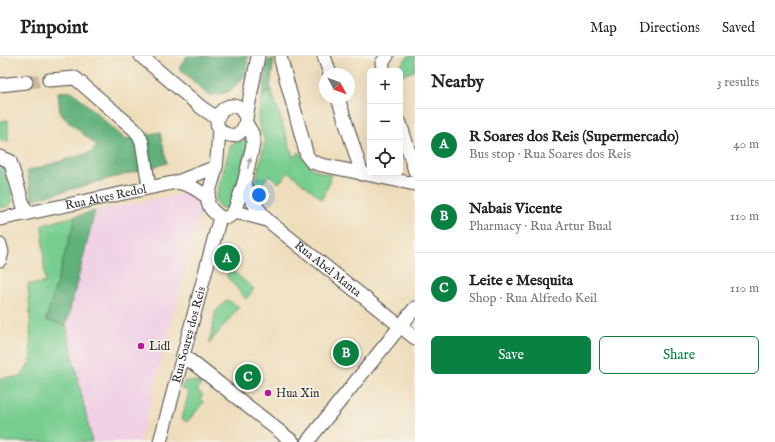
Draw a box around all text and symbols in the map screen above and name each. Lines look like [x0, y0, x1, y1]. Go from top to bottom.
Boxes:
text: Pinpoint [20, 16, 88, 40]
text: Map [590, 19, 617, 37]
text: Directions [639, 19, 700, 37]
text: Saved [722, 19, 755, 37]
north arrow [319, 68, 355, 104]
map controls [367, 68, 403, 176]
button: + [367, 68, 403, 104]
text: Nearby [431, 72, 484, 93]
text: 3 results [717, 74, 759, 91]
button: − [367, 104, 403, 140]
text: R Soares dos Reis (Supermercado) [469, 127, 679, 146]
text: A [440, 136, 448, 153]
text: 40 m [733, 136, 759, 153]
button: locate [367, 140, 403, 176]
text: Bus stop · Rua Soares dos Reis [469, 146, 631, 163]
one-way arrow [246, 157, 252, 169]
street label: Rua Alves Redol [64, 181, 149, 213]
your location [249, 185, 269, 205]
text: Nabais Vicente [469, 199, 562, 218]
text: B [440, 208, 448, 225]
text: 110 m [730, 208, 759, 225]
text: Pharmacy · Rua Artur Bual [469, 218, 612, 235]
street label: Rua Abel Manta [291, 238, 365, 301]
pin: A [214, 243, 240, 273]
text: Leite e Mesquita [469, 271, 573, 290]
text: C [439, 280, 449, 297]
text: 110 m [730, 280, 759, 297]
street label: Rua Soares dos Reis [169, 285, 209, 385]
text: Shop · Rua Alfredo Keil [469, 290, 597, 307]
button: Save [431, 336, 591, 374]
button: Share [599, 336, 759, 374]
pin: B [333, 338, 359, 368]
place label: Lidl [149, 339, 171, 354]
marker: Lidl [136, 341, 146, 351]
pin: C [235, 362, 261, 392]
place label: Hua Xin [276, 386, 320, 401]
marker: Hua Xin [263, 388, 273, 398]

